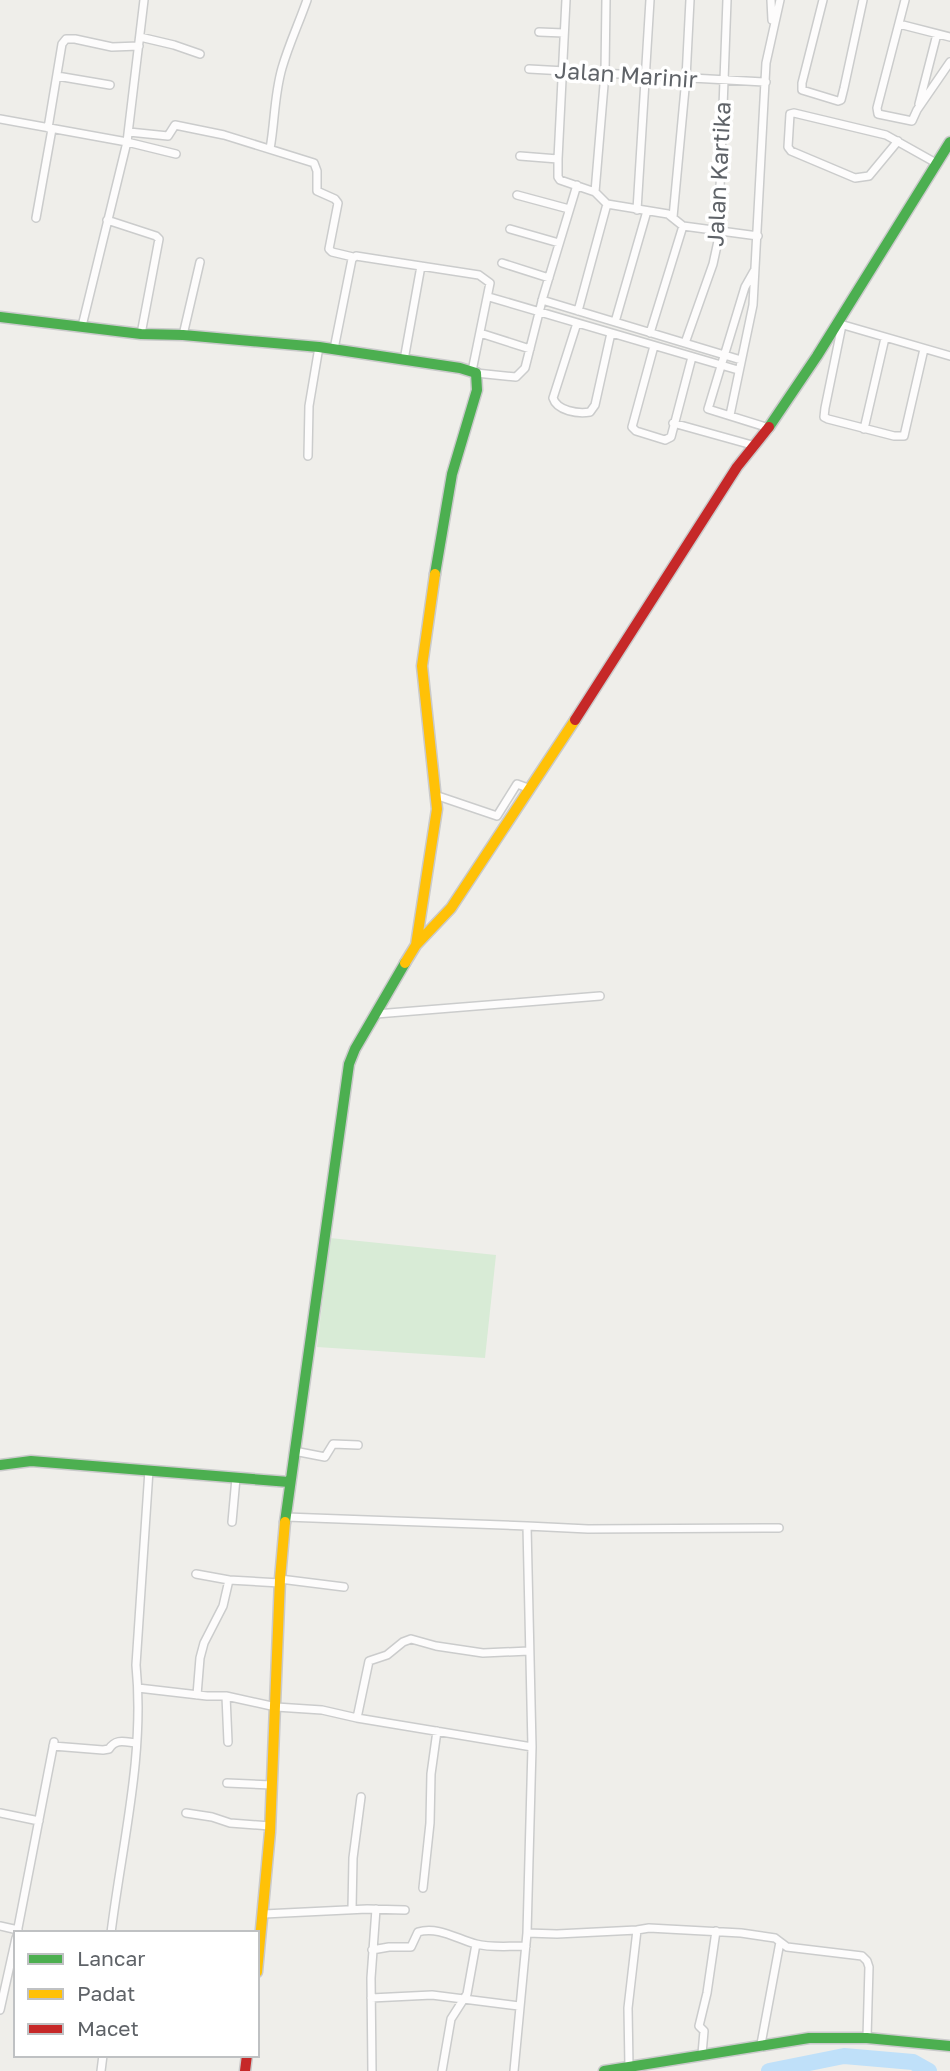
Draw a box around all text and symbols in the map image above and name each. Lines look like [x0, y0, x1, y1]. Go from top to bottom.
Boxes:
street label: Jalan Marinir [554, 55, 698, 93]
street label: Jalan Kartika [700, 101, 736, 247]
legend [14, 1931, 259, 2057]
text: Lancar [77, 1945, 145, 1971]
text: Padat [77, 1980, 135, 2006]
text: Macet [77, 2015, 139, 2041]

